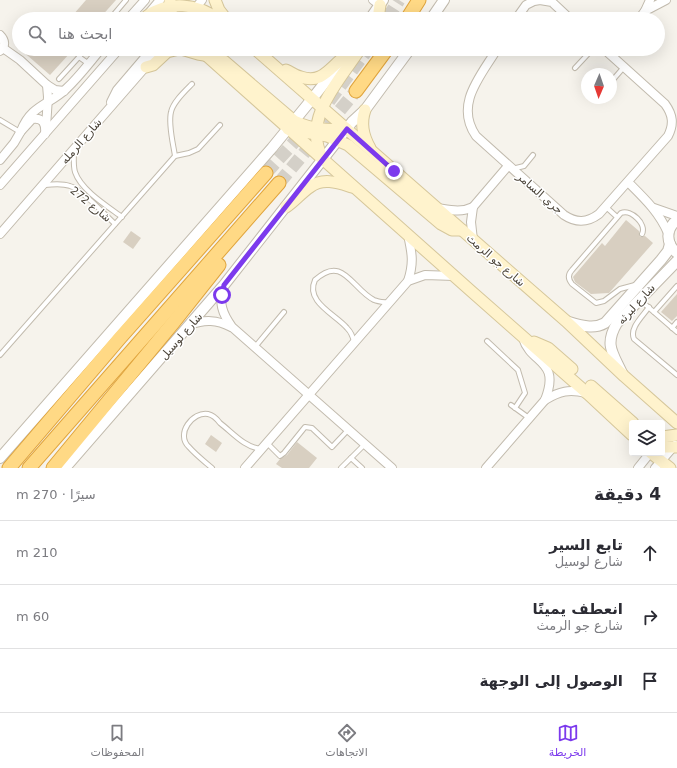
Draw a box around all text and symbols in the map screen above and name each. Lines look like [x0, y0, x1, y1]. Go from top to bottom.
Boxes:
search box [12, 12, 665, 56]
icon: search [26, 23, 48, 45]
text: ابحث هنا [58, 25, 113, 43]
north arrow [581, 68, 617, 104]
street label: شارع الرمله [58, 116, 105, 167]
route end [385, 162, 403, 180]
street label: جري السامر [513, 169, 565, 217]
street label: شارع 272 [68, 184, 114, 225]
street label: شارع جو الرمث [464, 231, 528, 289]
street label: شارع لبرثه [615, 282, 658, 327]
route start [213, 286, 231, 304]
street label: شارع لوسيل [157, 310, 205, 362]
map controls [629, 420, 665, 456]
button: layers [629, 420, 665, 456]
text: 4 دقيقة [594, 484, 661, 504]
text: سيرًا · 270 m [16, 487, 96, 502]
text: تابع السير [549, 536, 623, 554]
icon: ahead [639, 542, 661, 564]
text: 210 m [16, 545, 58, 560]
text: شارع لوسيل [555, 554, 623, 569]
text: انعطف يمينًا [532, 600, 623, 618]
icon: right [639, 606, 661, 628]
text: 60 m [16, 609, 49, 624]
text: شارع جو الرمث [537, 618, 623, 633]
icon: arrive [639, 670, 661, 692]
text: الوصول إلى الوجهة [480, 672, 623, 690]
tab: المحفوظات [91, 722, 144, 759]
tab: الاتجاهات [325, 722, 368, 759]
tab: الخريطة [549, 722, 586, 759]

